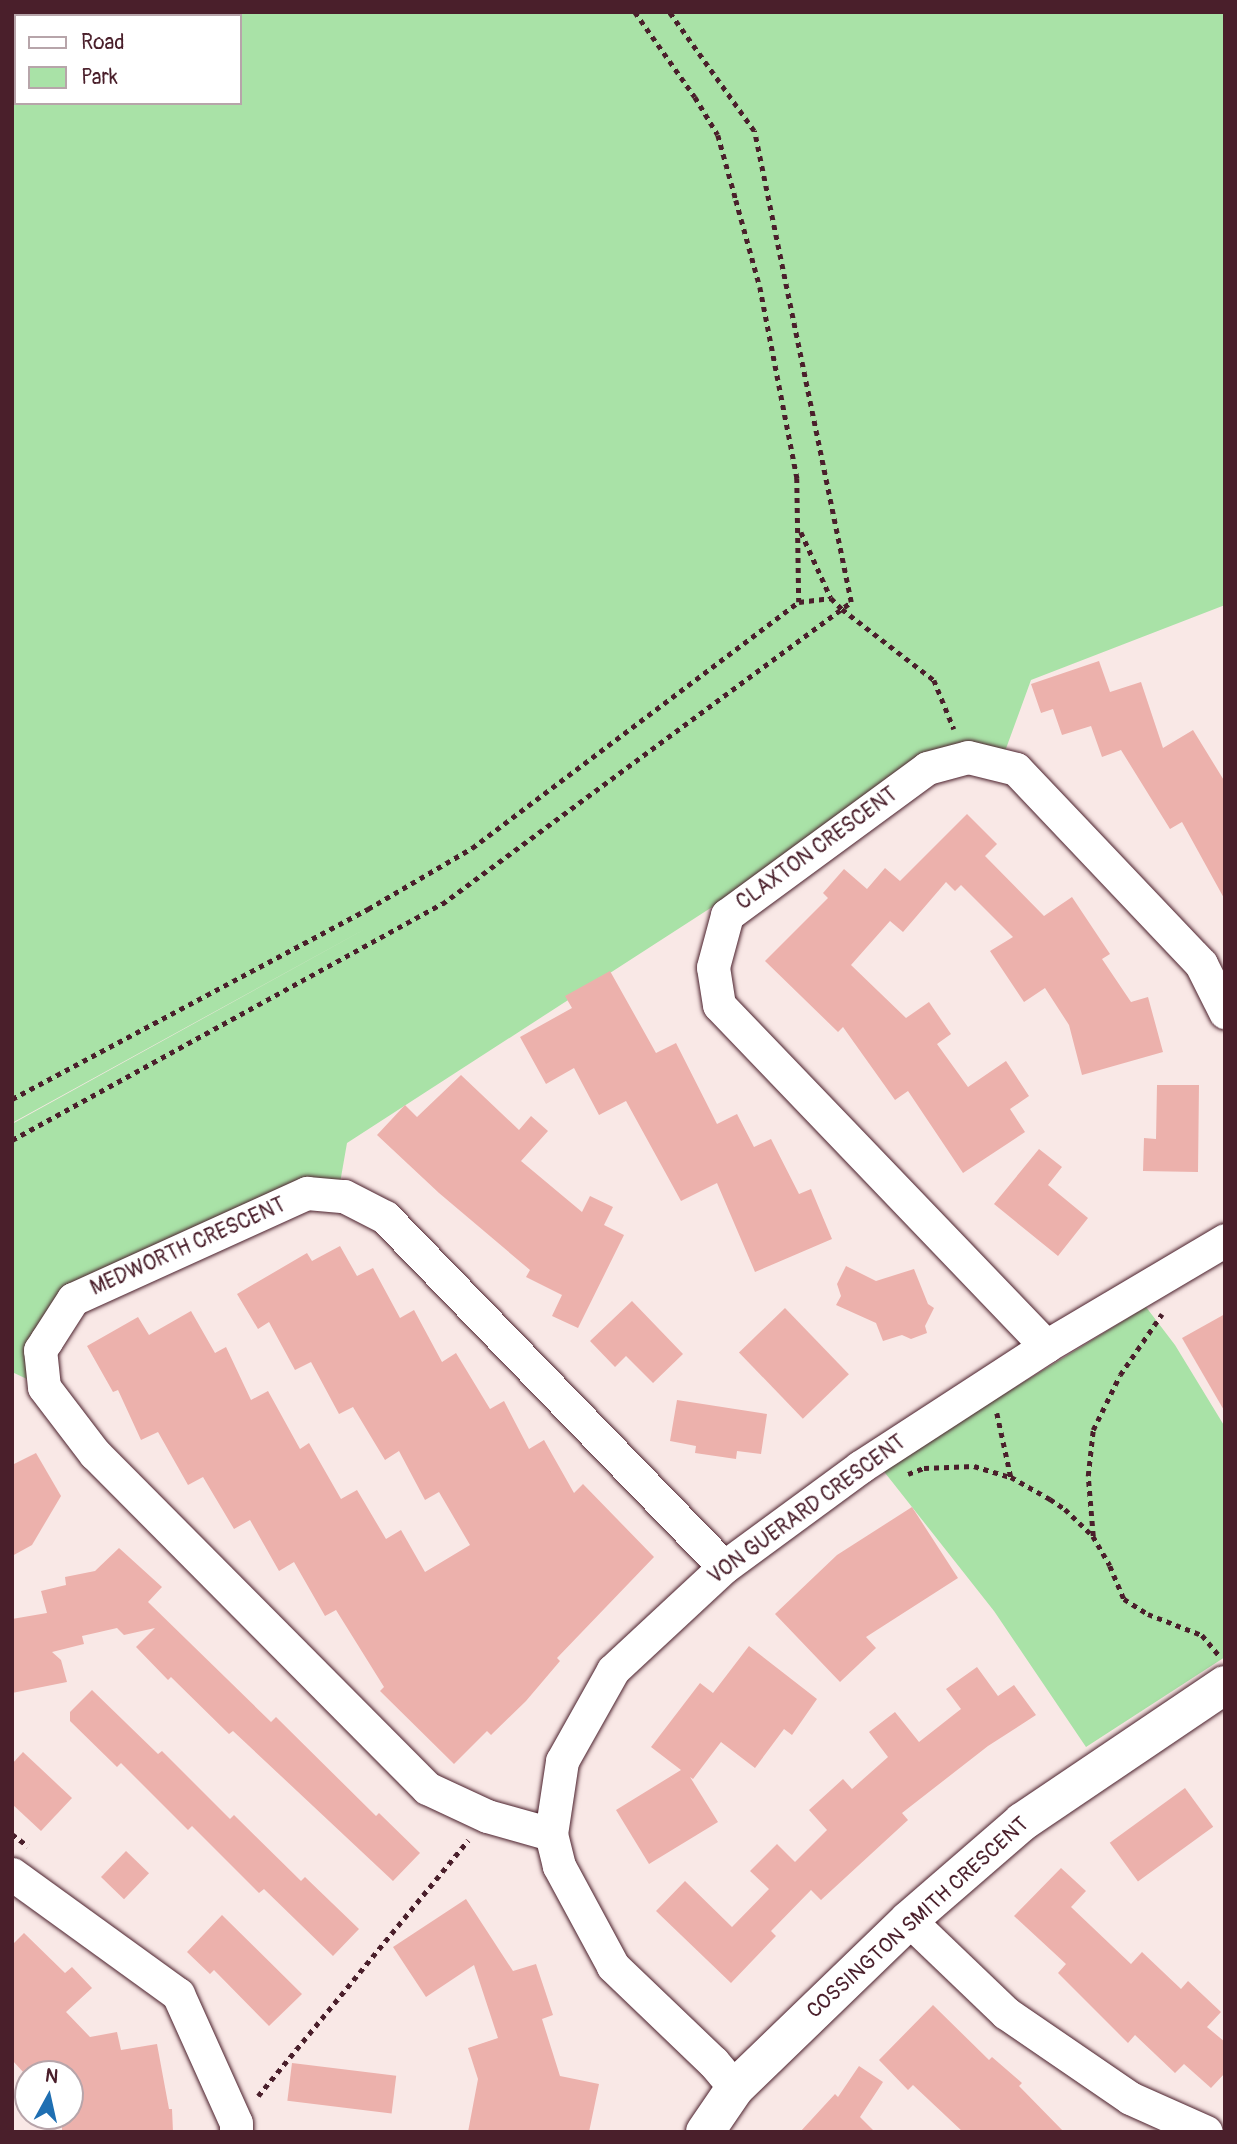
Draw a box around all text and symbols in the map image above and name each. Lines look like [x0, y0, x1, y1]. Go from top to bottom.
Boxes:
legend [14, 14, 242, 105]
text: Road [81, 29, 125, 56]
text: Park [81, 64, 118, 91]
street label: CLAXTON CRESCENT [732, 782, 902, 916]
street label: MEDWORTH CRESCENT [87, 1193, 289, 1301]
street label: VON GUERARD CRESCENT [704, 1430, 910, 1590]
street label: COSSINGTON SMITH CRESCENT [802, 1812, 1034, 2024]
north arrow [14, 2060, 84, 2130]
text: N [44, 2063, 60, 2089]

